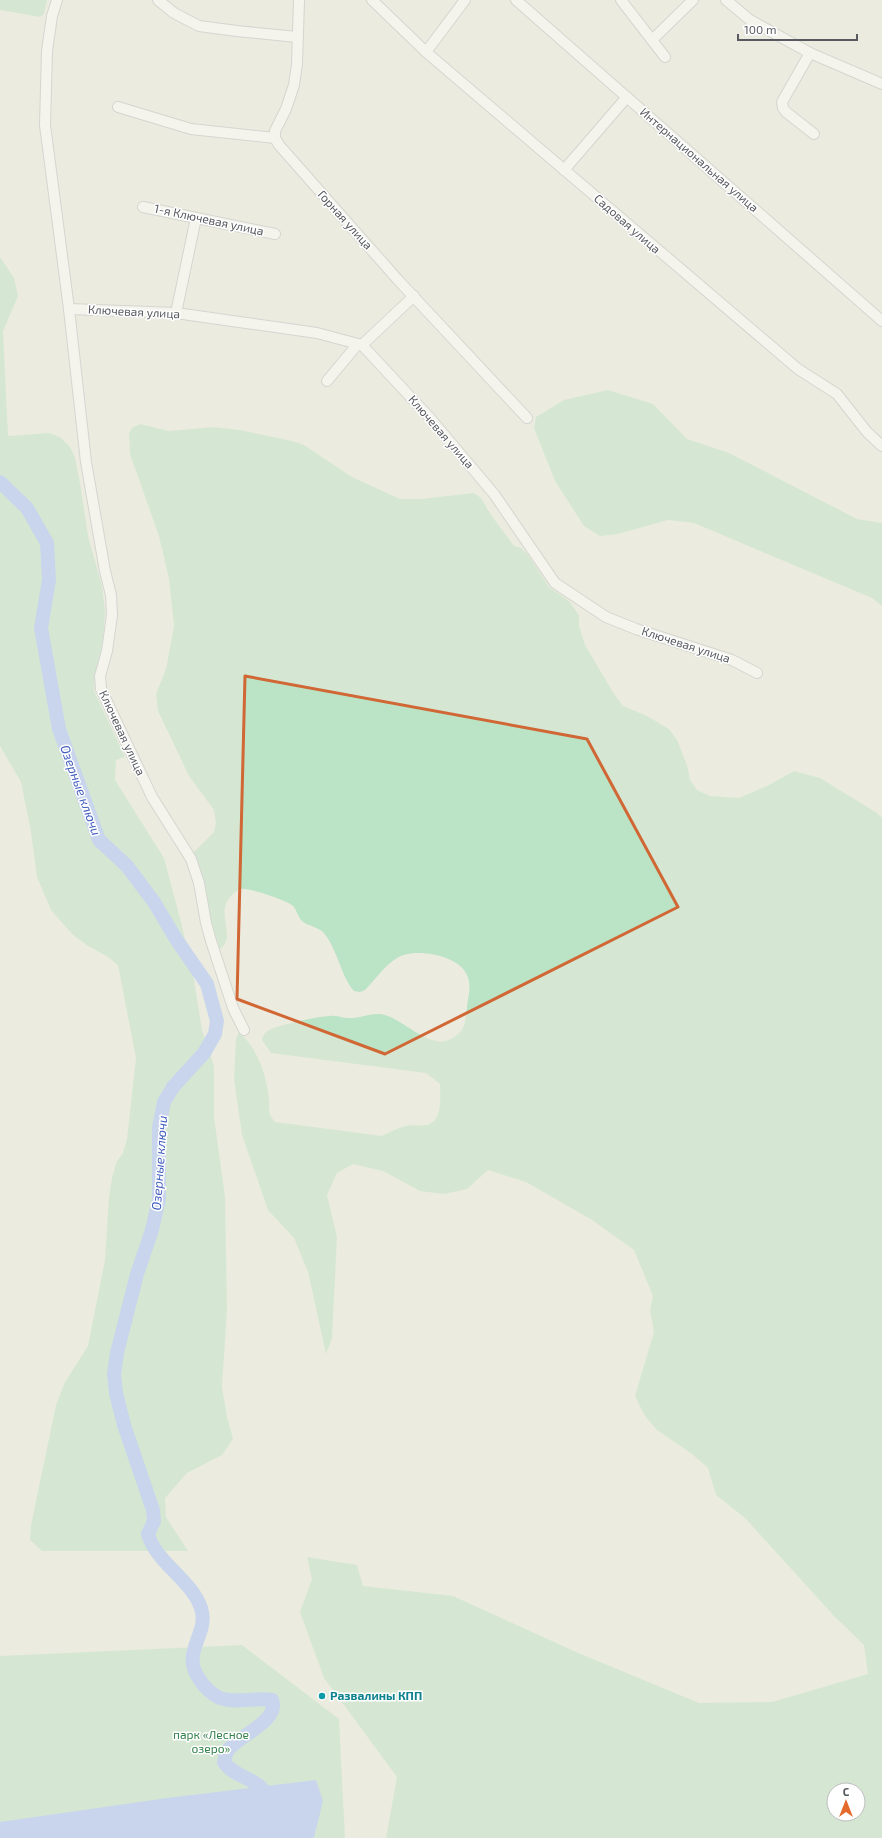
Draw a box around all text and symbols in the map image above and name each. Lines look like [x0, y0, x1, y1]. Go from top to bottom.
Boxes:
scale bar [738, 16, 857, 42]
text: 100 m [744, 22, 776, 36]
street label: Интернациональная улица [637, 104, 762, 215]
street label: Горная улица [315, 187, 376, 252]
street label: Садовая улица [591, 191, 664, 257]
street label: 1-я Ключевая улица [153, 201, 265, 238]
street label: Ключевая улица [88, 302, 181, 321]
street label: Ключевая улица [405, 392, 477, 471]
street label: Ключевая улица [640, 623, 732, 666]
street label: Ключевая улица [96, 688, 149, 778]
water label: Озерные ключи [57, 743, 105, 837]
water label: Озерные ключи [148, 1115, 170, 1211]
place label: Развалины КПП [330, 1688, 422, 1702]
marker: Развалины КПП [317, 1691, 327, 1701]
park label: парк «Лесное озеро» [173, 1727, 249, 1755]
north arrow [826, 1782, 866, 1822]
text: С [843, 1785, 850, 1798]

